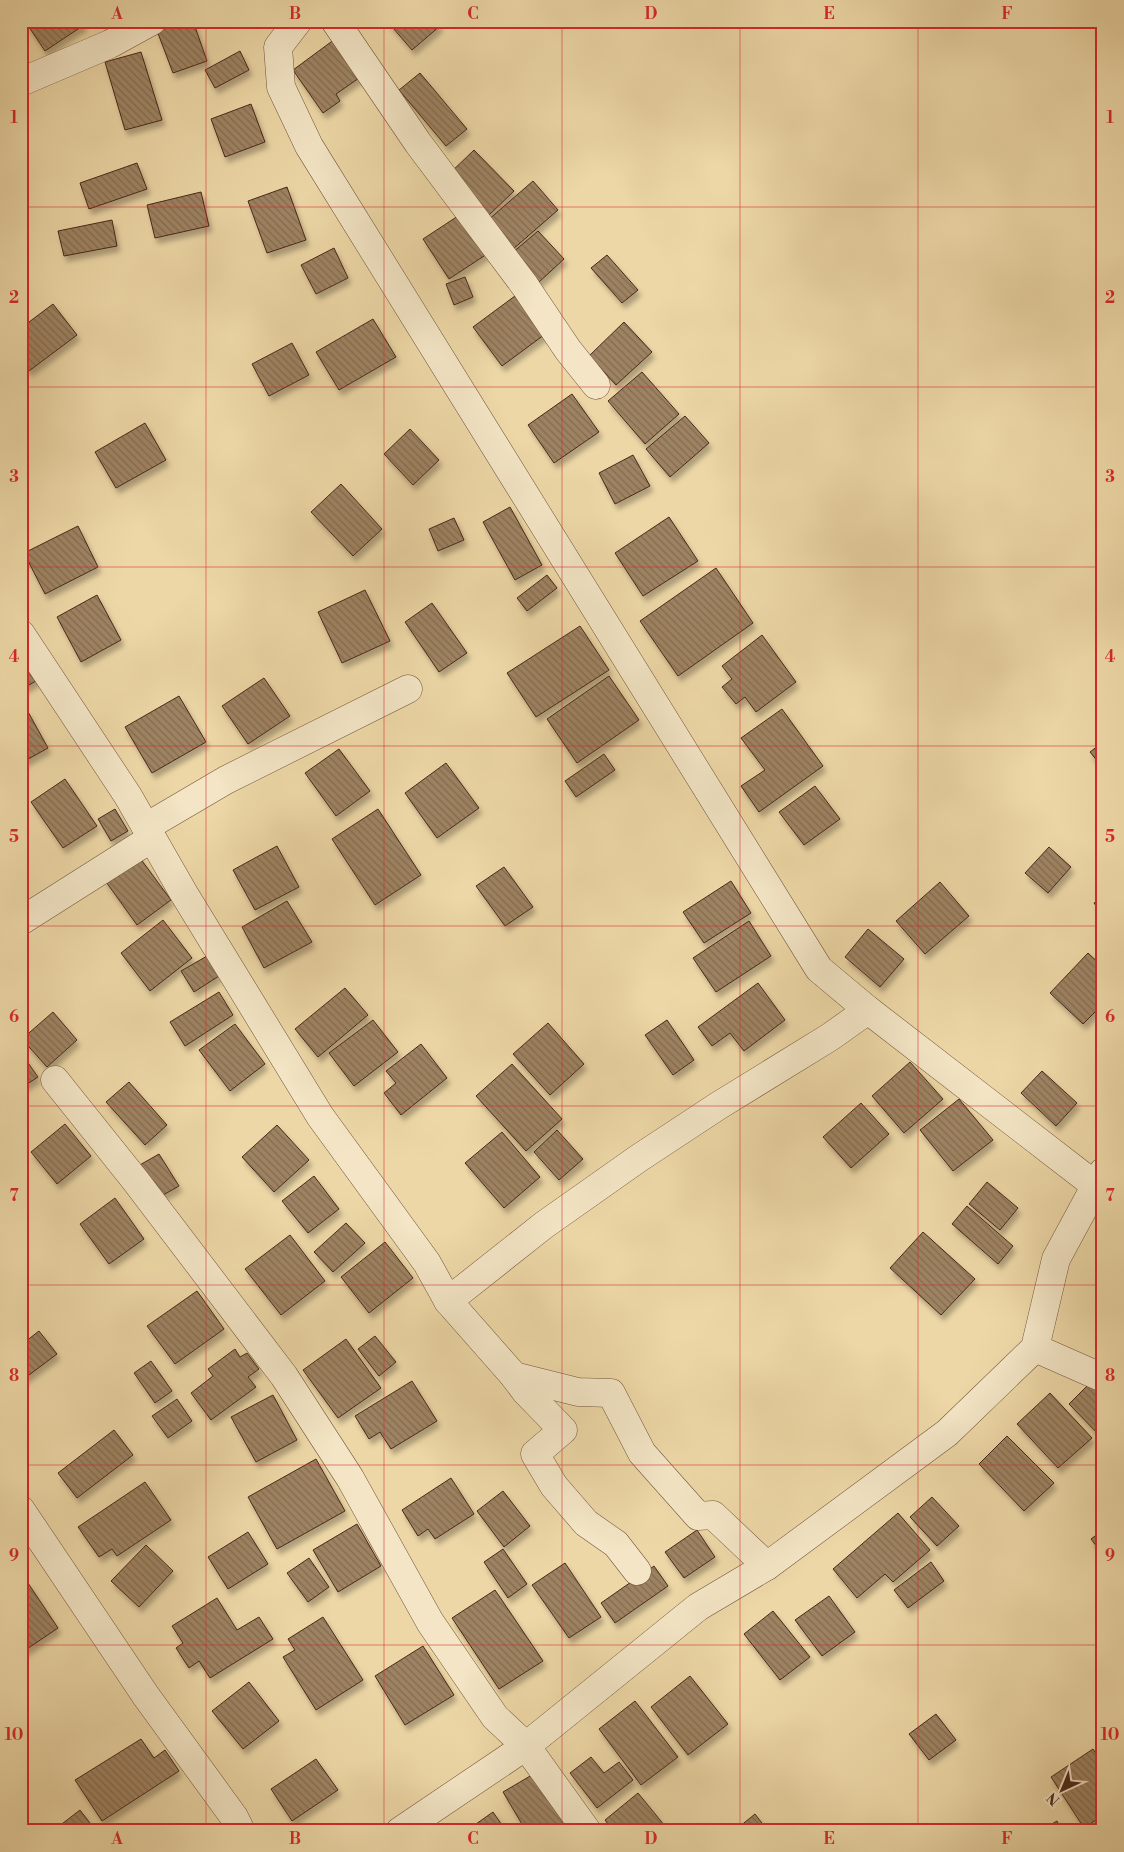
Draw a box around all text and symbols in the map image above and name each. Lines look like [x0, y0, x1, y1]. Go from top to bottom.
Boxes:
text: A [110, 4, 123, 24]
text: B [289, 4, 301, 24]
text: C [467, 4, 479, 24]
text: D [645, 4, 658, 24]
text: E [823, 4, 835, 24]
text: F [1001, 4, 1013, 24]
text: 1 [10, 108, 18, 128]
text: 1 [1106, 108, 1114, 128]
text: 2 [9, 288, 19, 308]
text: 2 [1105, 288, 1115, 308]
text: 3 [9, 467, 19, 487]
text: 3 [1105, 467, 1115, 487]
text: 4 [9, 647, 20, 667]
text: 4 [1105, 647, 1116, 667]
text: 5 [9, 827, 19, 847]
text: 5 [1105, 827, 1115, 847]
text: 6 [9, 1007, 19, 1027]
text: 6 [1105, 1007, 1115, 1027]
text: 7 [9, 1186, 19, 1206]
text: 7 [1105, 1186, 1115, 1206]
text: 8 [9, 1366, 19, 1386]
text: 8 [1105, 1366, 1115, 1386]
text: 9 [9, 1546, 19, 1566]
text: 9 [1105, 1546, 1115, 1566]
text: 10 [5, 1725, 23, 1745]
text: 10 [1101, 1725, 1119, 1745]
north arrow [1036, 1764, 1086, 1814]
text: N [1043, 1788, 1064, 1809]
text: A [110, 1829, 123, 1849]
text: B [289, 1829, 301, 1849]
text: C [467, 1829, 479, 1849]
text: D [645, 1829, 658, 1849]
text: E [823, 1829, 835, 1849]
text: F [1001, 1829, 1013, 1849]

